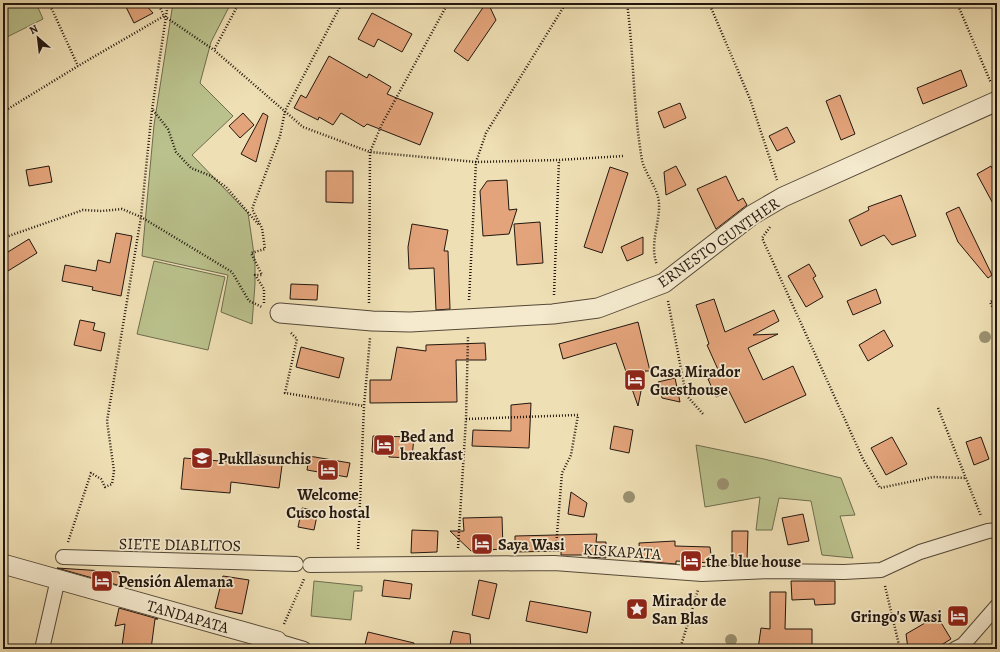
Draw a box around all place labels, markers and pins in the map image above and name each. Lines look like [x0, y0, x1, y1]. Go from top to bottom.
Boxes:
place label: Casa Mirador Guesthouse [650, 361, 741, 401]
hotel icon: Casa Mirador Guesthouse [622, 367, 648, 393]
place label: Bed and breakfast [399, 426, 464, 466]
hotel icon: Bed and breakfast [371, 432, 397, 458]
school or university icon: Pukllasunchis [189, 445, 215, 471]
place label: Pukllasunchis [218, 448, 311, 470]
hotel icon: Welcome Cusco hostal [315, 457, 341, 483]
place label: Welcome Cusco hostal [286, 484, 371, 524]
hotel icon: Saya Wasi [469, 531, 495, 557]
place label: Saya Wasi [498, 534, 565, 556]
hotel icon: the blue house [678, 548, 704, 574]
place label: the blue house [706, 551, 801, 573]
hotel icon: Pensión Alemana [89, 568, 115, 594]
place label: Pensión Alemana [118, 571, 234, 593]
place label: Mirador de San Blas [652, 590, 726, 630]
place icon: Mirador de San Blas [624, 596, 650, 622]
hotel icon: Gringo's Wasi [945, 603, 971, 629]
place label: Gringo's Wasi [851, 606, 942, 628]

